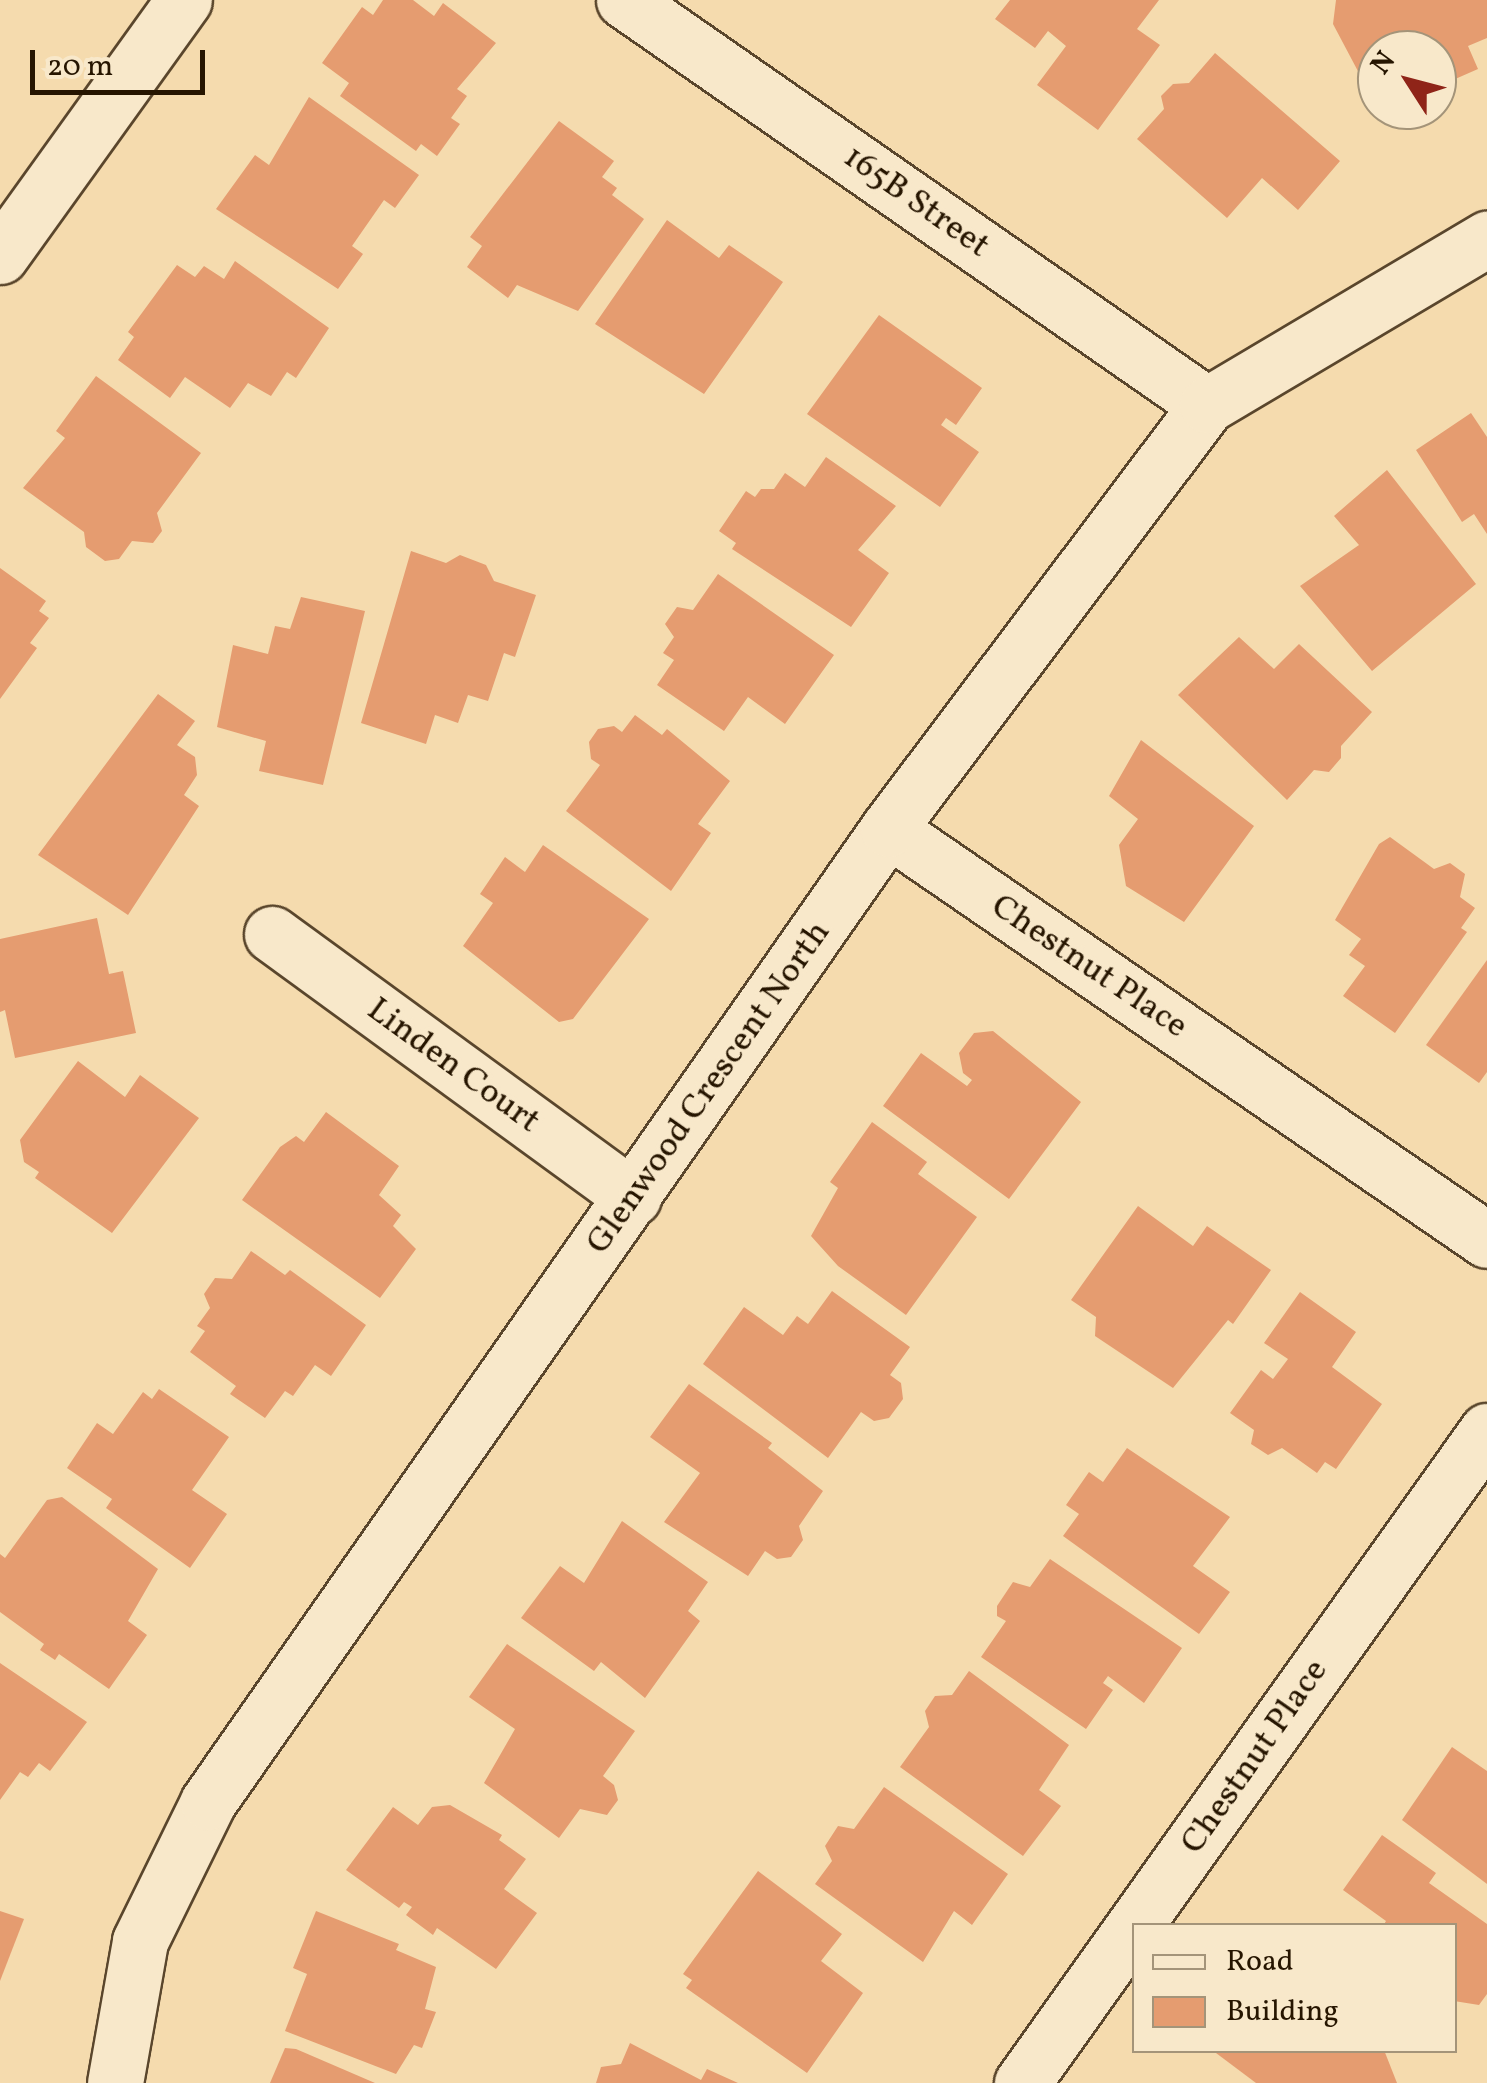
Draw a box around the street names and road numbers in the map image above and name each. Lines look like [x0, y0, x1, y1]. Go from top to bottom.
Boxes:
street label: 165B Street [835, 136, 997, 268]
street label: Chestnut Place [983, 886, 1195, 1048]
street label: Glenwood Crescent North [578, 913, 840, 1263]
street label: Linden Court [358, 989, 548, 1143]
street label: Chestnut Place [1172, 1652, 1338, 1862]

